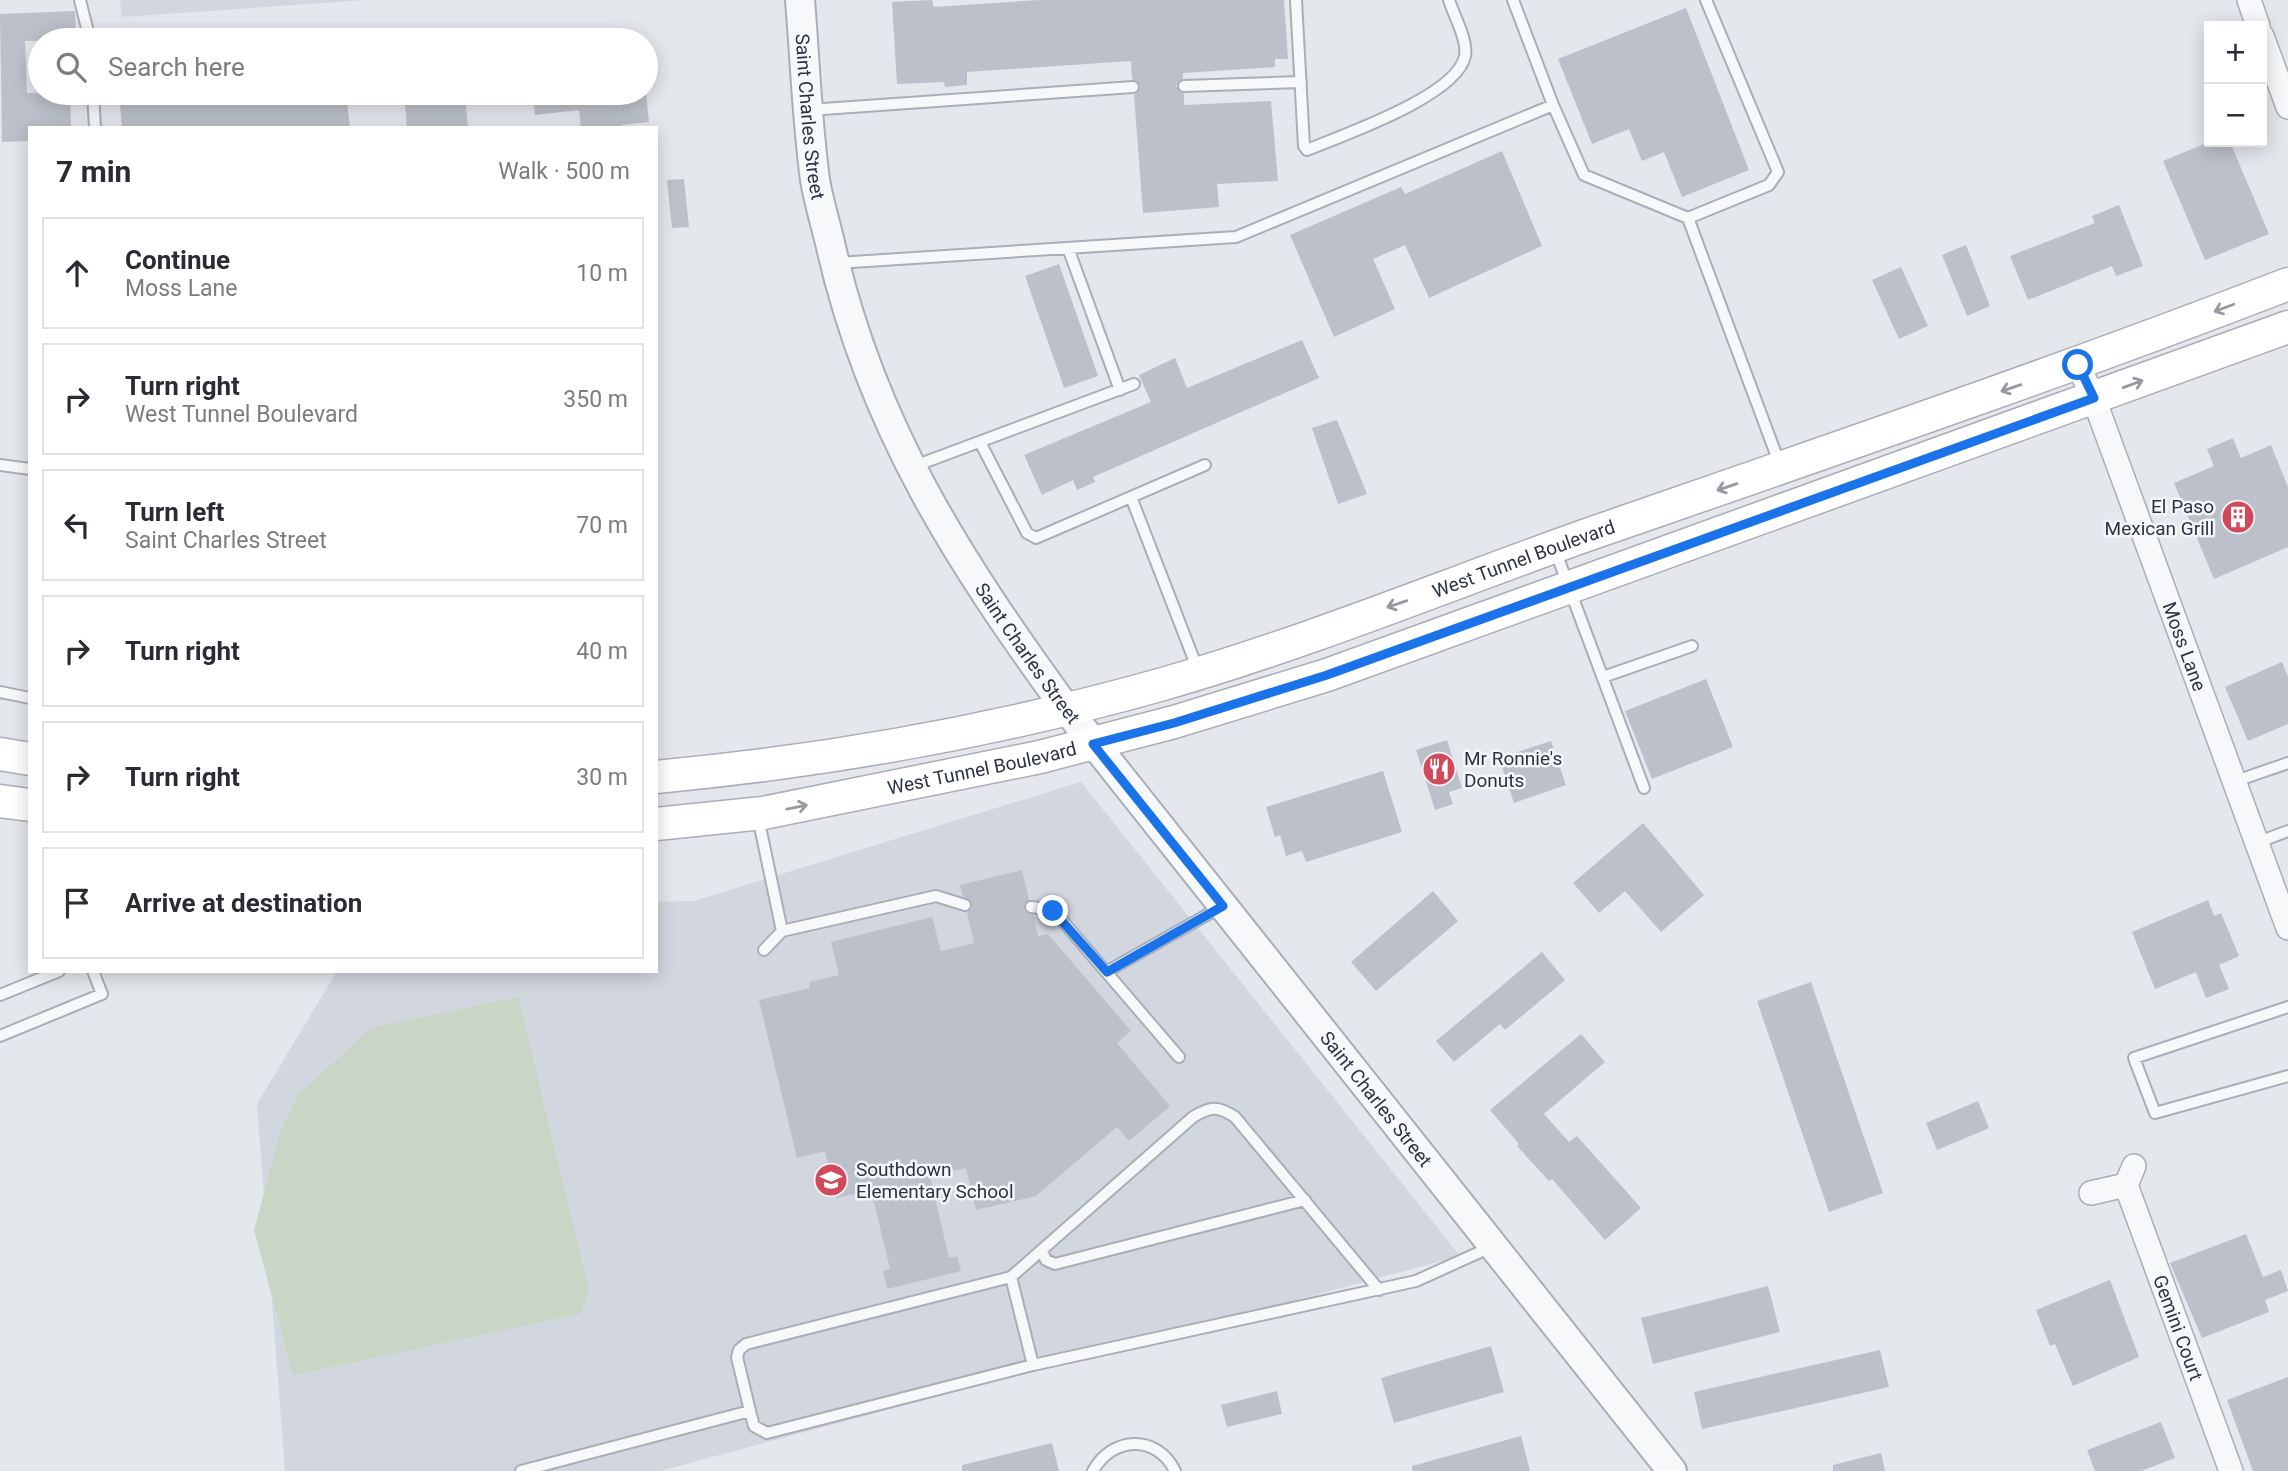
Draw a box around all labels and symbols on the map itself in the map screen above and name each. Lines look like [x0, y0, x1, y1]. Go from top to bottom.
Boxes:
street label: Saint Charles Street [791, 33, 830, 202]
one-way arrow [2214, 303, 2236, 316]
route start [2062, 349, 2093, 380]
one-way arrow [2121, 377, 2143, 390]
one-way arrow [2001, 383, 2023, 395]
one-way arrow [1716, 481, 1738, 494]
place label: El Paso Mexican Grill [2105, 495, 2214, 540]
building icon: El Paso Mexican Grill [2219, 498, 2257, 536]
street label: West Tunnel Boulevard [1429, 515, 1618, 603]
street label: Saint Charles Street [970, 579, 1085, 728]
one-way arrow [1387, 599, 1409, 611]
street label: Moss Lane [2157, 599, 2211, 694]
street label: West Tunnel Boulevard [885, 737, 1079, 800]
place label: Mr Ronnie's Donuts [1464, 747, 1562, 792]
restaurant icon: Mr Ronnie's Donuts [1420, 750, 1458, 788]
one-way arrow [785, 799, 808, 813]
route end [1037, 895, 1068, 926]
street label: Saint Charles Street [1315, 1027, 1437, 1172]
place label: Southdown Elementary School [856, 1158, 1014, 1203]
school or university icon: Southdown Elementary School [812, 1161, 850, 1199]
street label: Gemini Court [2148, 1272, 2208, 1384]

